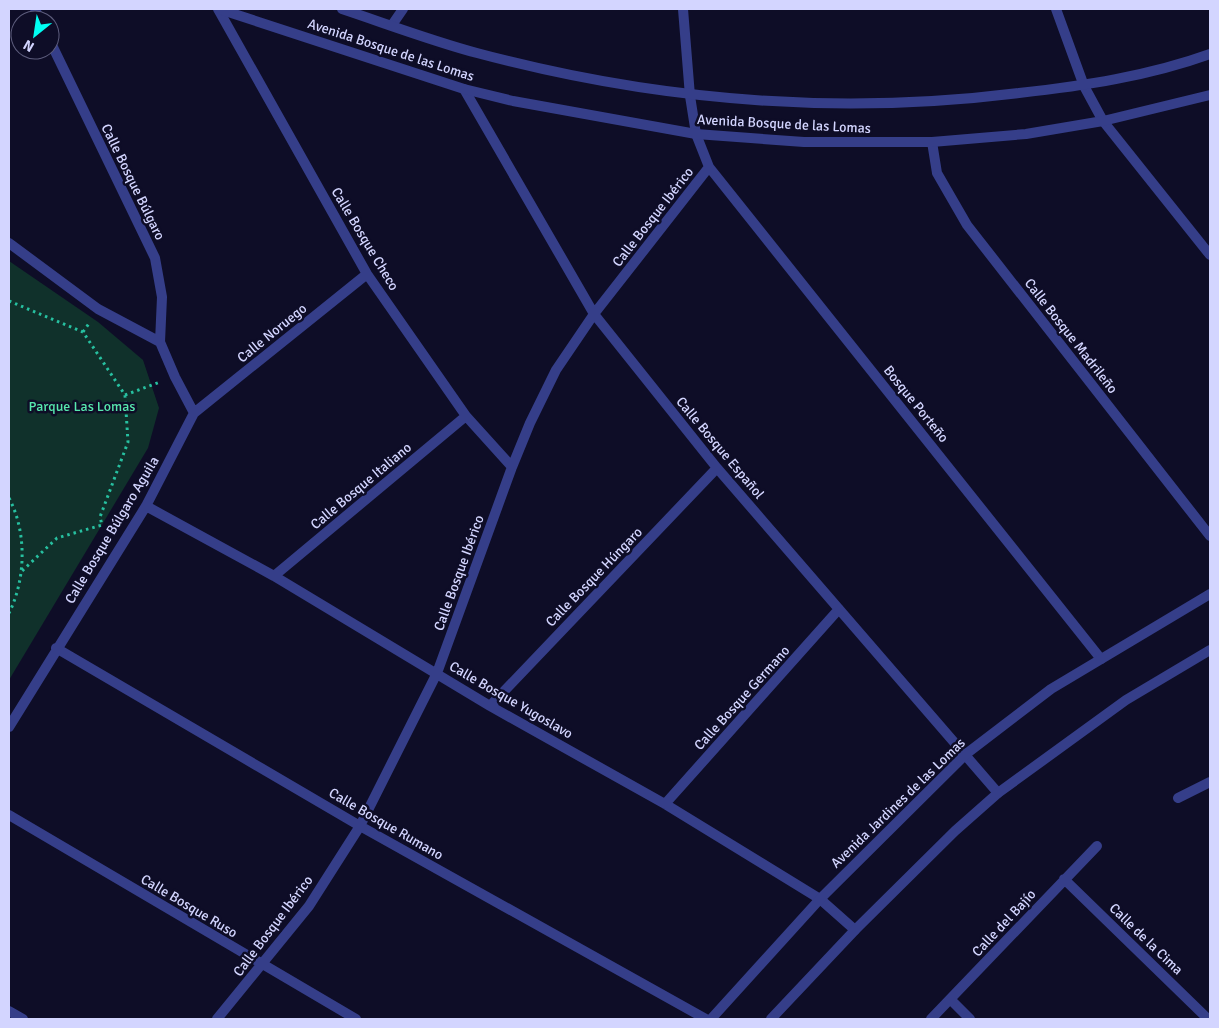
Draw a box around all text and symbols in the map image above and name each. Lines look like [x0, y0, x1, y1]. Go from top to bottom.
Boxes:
north arrow [10, 10, 60, 60]
street label: Avenida Bosque de las Lomas [306, 15, 476, 85]
text: N [20, 36, 37, 56]
street label: Avenida Bosque de las Lomas [697, 111, 871, 137]
street label: Calle Bosque Búlgaro [97, 121, 169, 243]
street label: Calle Bosque Ibérico [609, 164, 697, 270]
street label: Calle Bosque Checo [327, 184, 403, 294]
street label: Calle Bosque Madrileño [1021, 275, 1121, 397]
street label: Calle Noruego [234, 300, 310, 366]
street label: Bosque Porteño [880, 362, 952, 446]
street label: Calle Bosque Español [672, 393, 768, 503]
park label: Parque Las Lomas [29, 398, 135, 415]
street label: Calle Bosque Italiano [307, 439, 415, 533]
street label: Calle Bosque Búlgaro Aguila [61, 453, 163, 607]
street label: Calle Bosque Ibérico [430, 513, 488, 633]
street label: Calle Bosque Húngaro [542, 524, 646, 630]
street label: Calle Bosque Germano [691, 642, 793, 754]
street label: Calle Bosque Yugoslavo [446, 658, 576, 742]
street label: Avenida Jardines de las Lomas [827, 734, 969, 872]
street label: Calle Bosque Rumano [326, 784, 446, 864]
street label: Calle Bosque Ruso [138, 870, 240, 942]
street label: Calle Bosque Ibérico [230, 872, 316, 980]
street label: Calle del Bajío [969, 886, 1039, 960]
street label: Calle de la Cima [1106, 900, 1186, 978]

